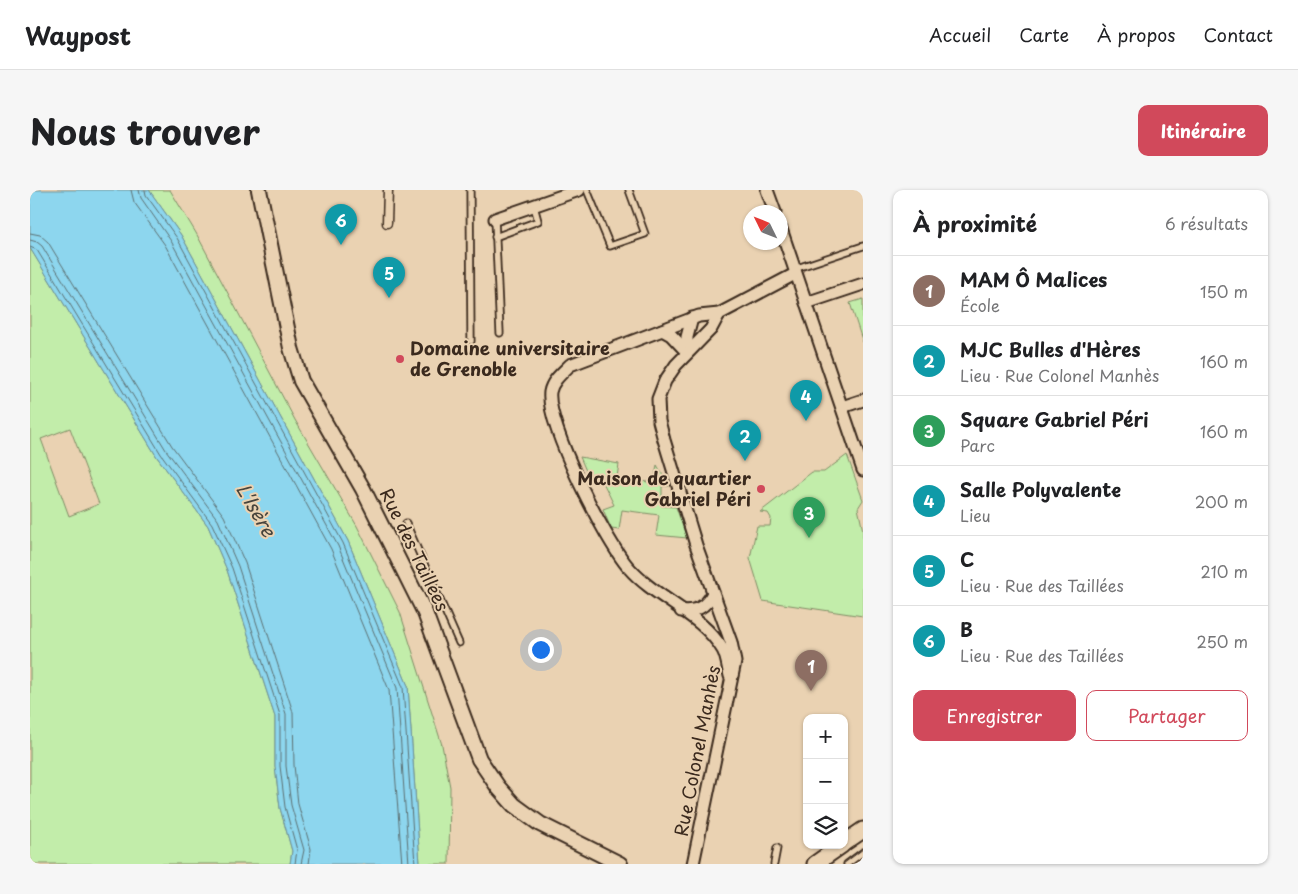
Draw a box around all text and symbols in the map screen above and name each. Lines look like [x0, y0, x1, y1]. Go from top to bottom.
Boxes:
text: Waypost [25, 17, 131, 53]
text: Accueil [929, 21, 991, 48]
text: Carte [1019, 21, 1069, 48]
text: À propos [1097, 21, 1175, 48]
text: Contact [1203, 21, 1273, 48]
text: Nous trouver [30, 104, 260, 157]
button: Itinéraire [1138, 105, 1268, 156]
pin: 6 [325, 204, 357, 245]
north arrow [743, 205, 788, 250]
text: À proximité [913, 207, 1037, 239]
text: 6 résultats [1165, 211, 1248, 235]
pin: 5 [373, 257, 405, 298]
text: MAM Ô Malices [960, 265, 1107, 293]
text: 1 [925, 279, 933, 303]
text: 150 m [1200, 279, 1248, 303]
text: École [960, 293, 1000, 317]
place label: Domaine universitaire de Grenoble [410, 334, 610, 382]
text: MJC Bulles d'Hères [960, 335, 1141, 363]
text: 2 [923, 349, 935, 373]
text: 160 m [1200, 349, 1248, 373]
marker: Domaine universitaire de Grenoble [394, 353, 406, 365]
text: Lieu · Rue Colonel Manhès [960, 363, 1159, 387]
pin: 4 [790, 380, 822, 421]
text: Square Gabriel Péri [960, 405, 1149, 433]
text: 3 [924, 419, 934, 443]
text: 160 m [1200, 419, 1248, 443]
pin: 2 [729, 420, 761, 461]
text: Parc [960, 433, 995, 457]
place label: Maison de quartier Gabriel Péri [577, 464, 752, 512]
text: Salle Polyvalente [960, 475, 1121, 503]
water label: L'Isère [230, 477, 284, 542]
street label: Rue des Taillées [374, 483, 457, 615]
marker: Maison de quartier Gabriel Péri [755, 483, 767, 495]
text: 4 [924, 489, 934, 513]
text: 200 m [1195, 489, 1248, 513]
pin: 3 [793, 497, 825, 538]
text: Lieu [960, 503, 991, 527]
text: C [960, 545, 974, 573]
text: 5 [924, 559, 934, 583]
text: 210 m [1200, 559, 1248, 583]
text: Lieu · Rue des Taillées [960, 573, 1124, 597]
text: B [960, 615, 973, 643]
text: 6 [923, 629, 935, 653]
text: 250 m [1197, 629, 1248, 653]
your location [528, 637, 554, 663]
text: Lieu · Rue des Taillées [960, 643, 1124, 667]
pin: 1 [795, 650, 827, 691]
street label: Rue Colonel Manhès [667, 663, 726, 839]
button: Enregistrer [913, 690, 1076, 741]
button: Partager [1086, 690, 1248, 741]
map controls [803, 714, 848, 849]
button: + [803, 714, 848, 759]
button: − [803, 759, 848, 804]
button: layers [803, 804, 848, 849]

